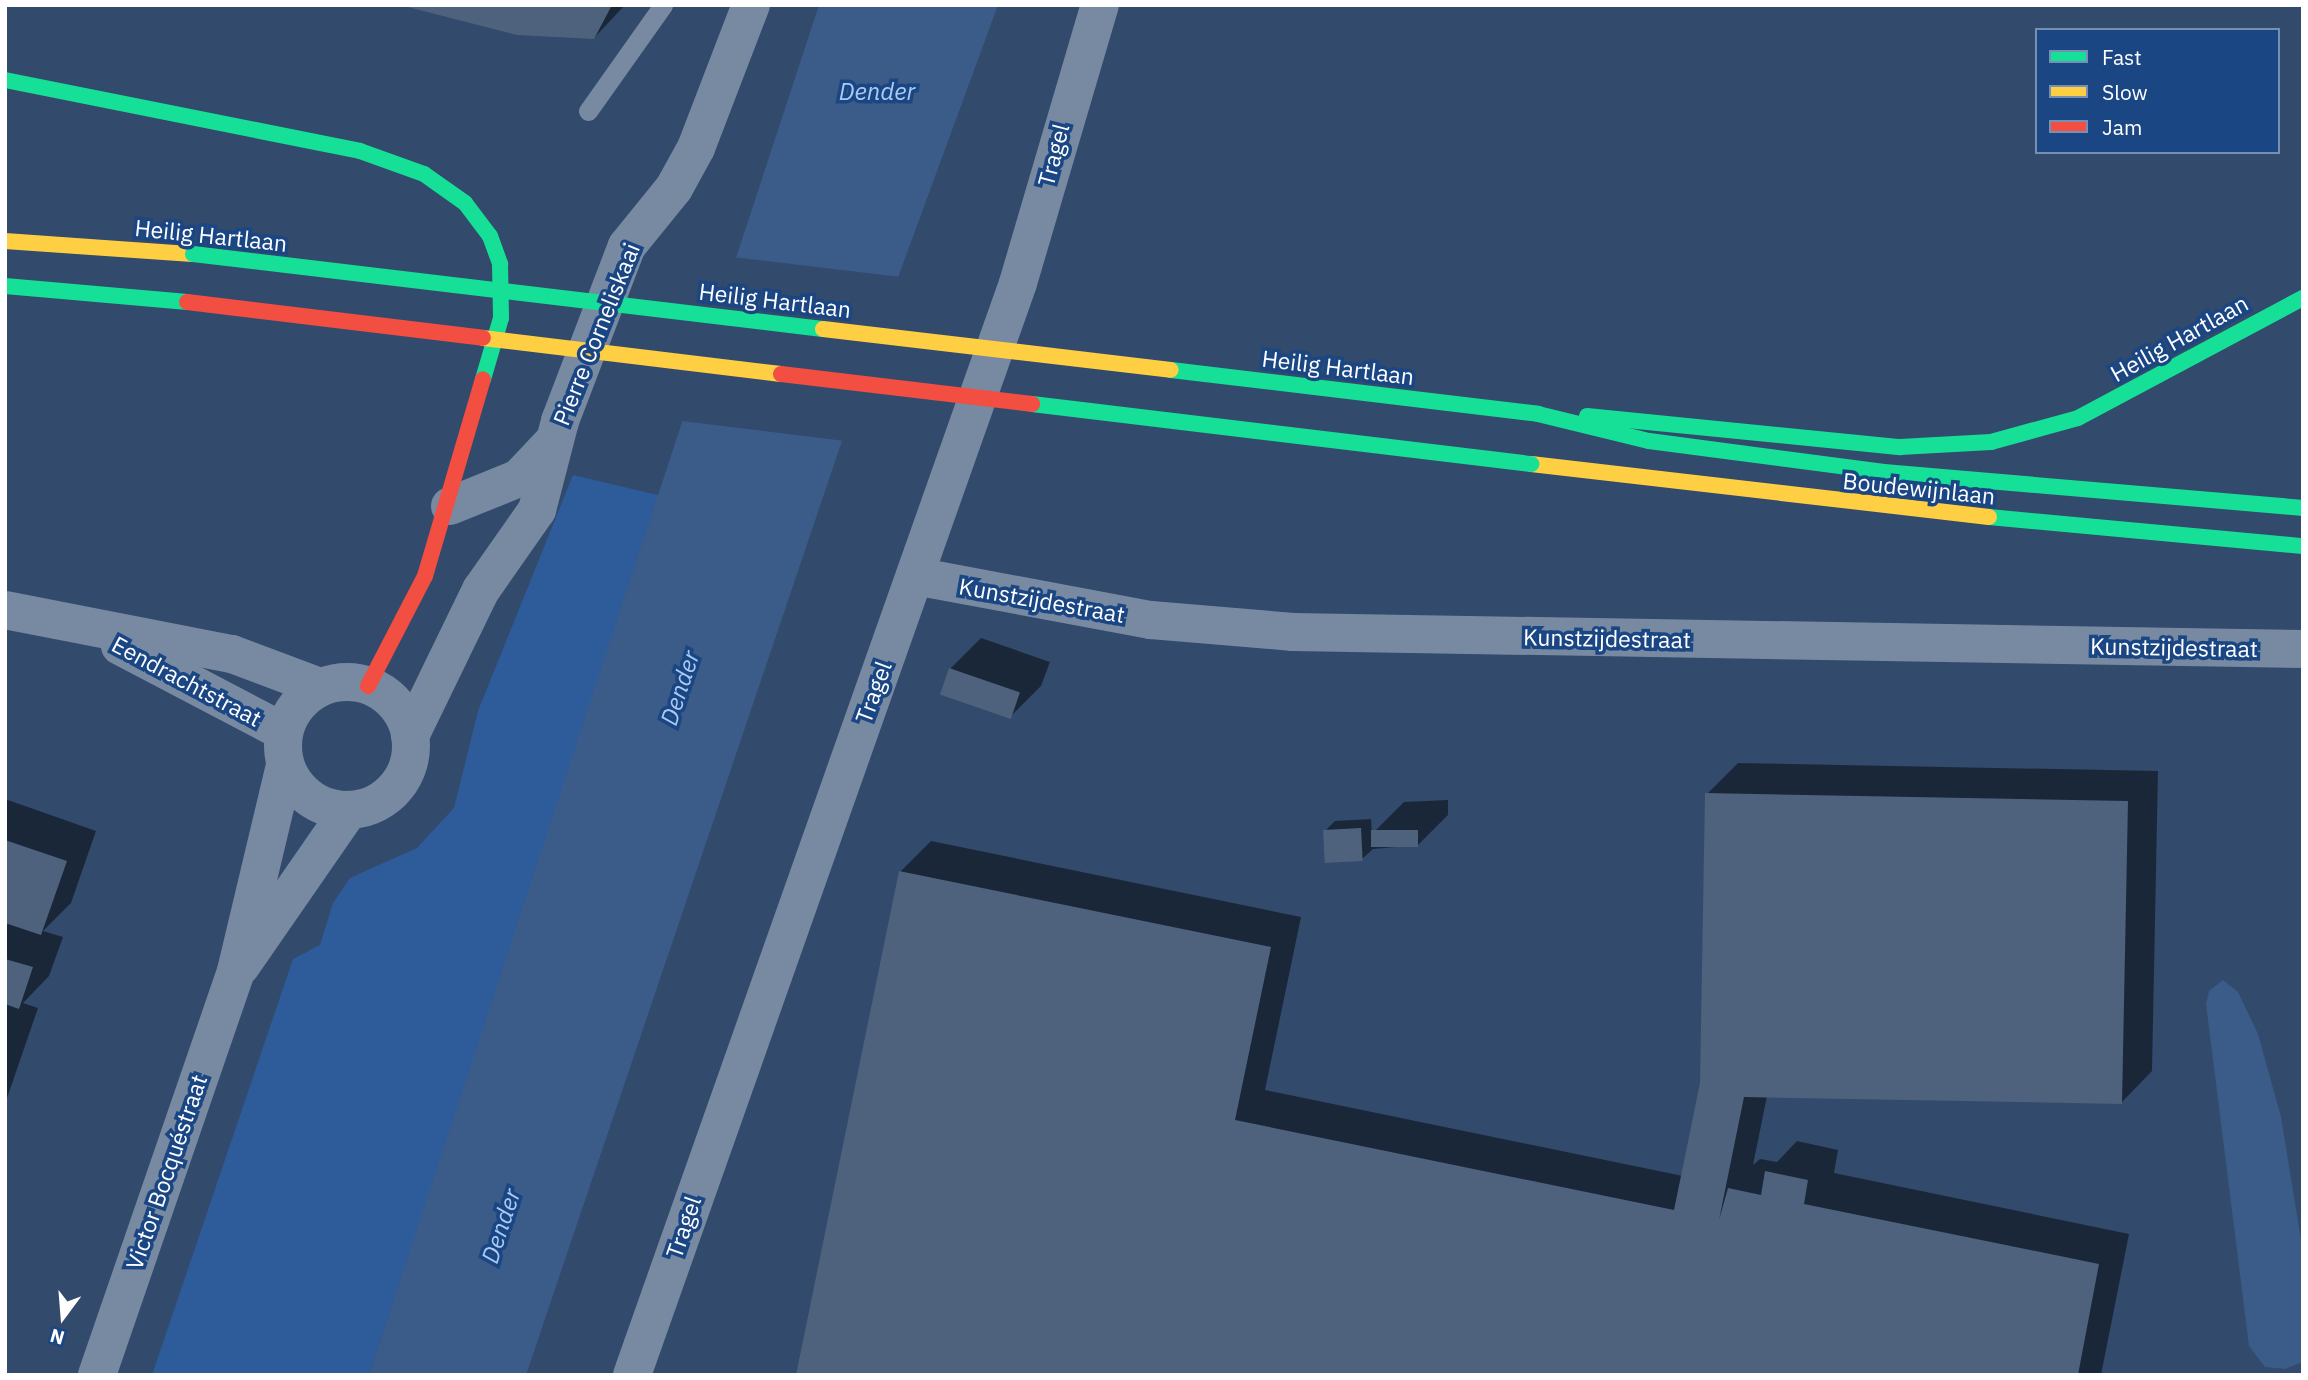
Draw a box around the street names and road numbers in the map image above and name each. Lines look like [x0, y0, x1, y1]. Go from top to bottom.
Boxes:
street label: Tragel [1031, 121, 1075, 189]
street label: Heilig Hartlaan [133, 213, 289, 257]
street label: Pierre Corneliskaai [547, 239, 645, 429]
street label: Heilig Hartlaan [697, 277, 853, 323]
street label: Heilig Hartlaan [2105, 289, 2253, 387]
street label: Heilig Hartlaan [1260, 344, 1416, 390]
street label: Boudewijnlaan [1842, 466, 1996, 510]
street label: Kunstzijdestraat [957, 572, 1127, 628]
street label: Kunstzijdestraat [1523, 623, 1691, 653]
street label: Eendrachtstraat [107, 630, 267, 732]
street label: Kunstzijdestraat [2090, 632, 2258, 662]
street label: Tragel [849, 657, 897, 727]
street label: Victor Bocquéstraat [120, 1071, 212, 1273]
street label: Tragel [660, 1192, 706, 1262]

